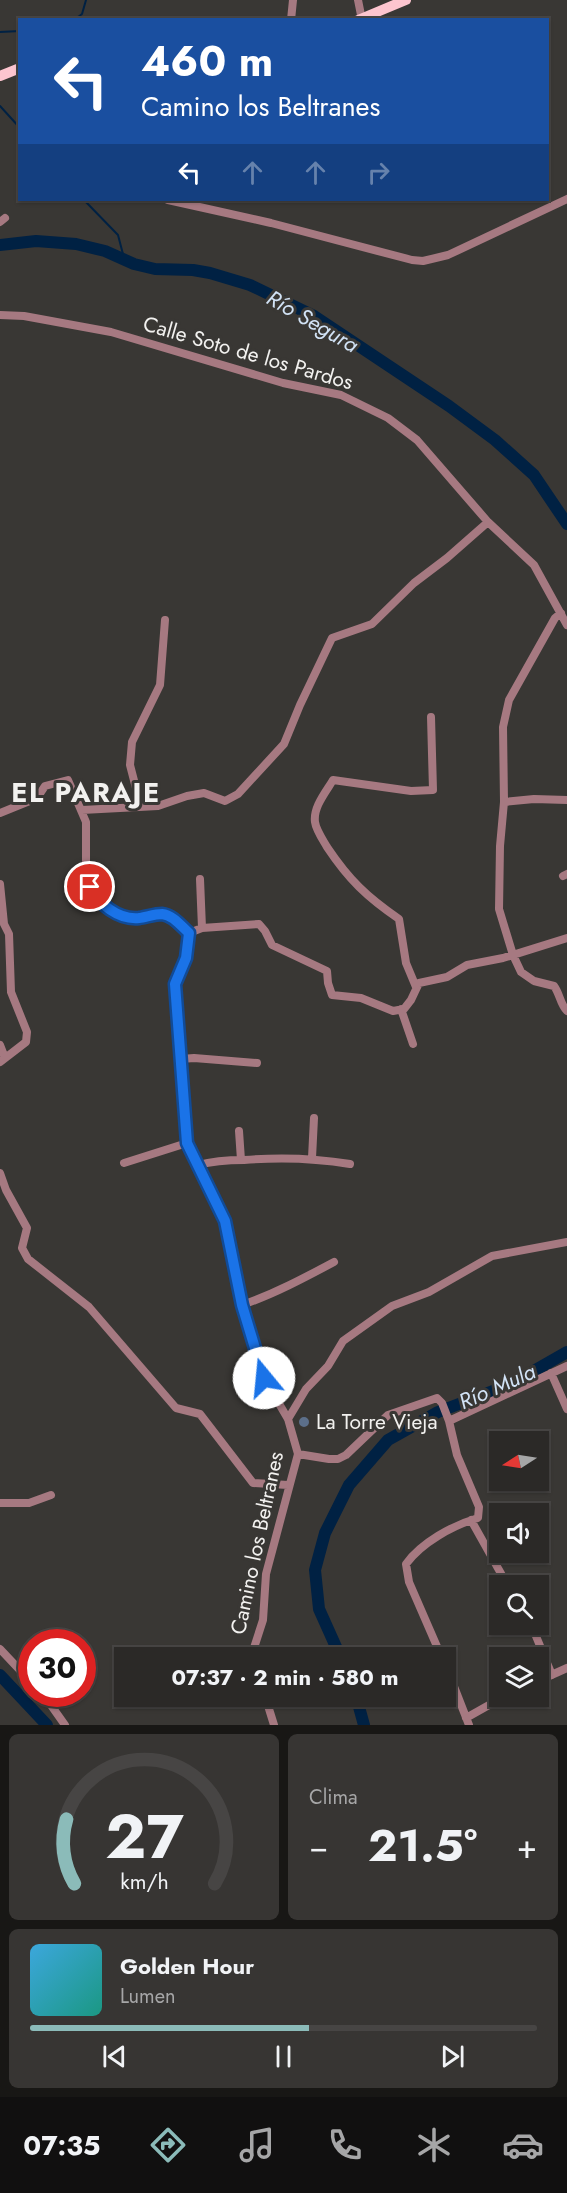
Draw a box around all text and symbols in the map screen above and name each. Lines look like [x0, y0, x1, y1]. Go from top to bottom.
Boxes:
text: 460 m [141, 31, 273, 92]
icon: left [42, 42, 120, 120]
text: Camino los Beltranes [141, 87, 380, 126]
icon: left [173, 156, 206, 189]
icon: ahead [236, 156, 269, 189]
icon: ahead [299, 156, 332, 189]
icon: right [362, 156, 395, 189]
water label: Río Segura [261, 282, 365, 360]
street label: Calle Soto de los Pardos [139, 309, 357, 397]
district label: EL PARAJE [11, 773, 161, 812]
pin [64, 861, 115, 912]
icon: arrive [73, 870, 106, 903]
position arrow [232, 1346, 296, 1410]
water label: Río Mula [453, 1355, 541, 1417]
place label: La Torre Vieja [316, 1407, 438, 1437]
marker: La Torre Vieja [297, 1415, 311, 1429]
north arrow [489, 1431, 549, 1491]
map controls [489, 1431, 549, 1707]
street label: Camino los Beltranes [223, 1449, 291, 1637]
button: sound [489, 1503, 549, 1563]
button: search [489, 1575, 549, 1635]
speed limit sign: 30 [18, 1629, 96, 1707]
button: layers [489, 1647, 549, 1707]
text: 07:37 · 2 min · 580 m [171, 1661, 399, 1693]
text: Clima [309, 1783, 358, 1812]
text: 27 [105, 1791, 184, 1881]
text: 21.5° [368, 1813, 477, 1878]
text: − [309, 1823, 328, 1870]
text: + [517, 1823, 537, 1870]
text: km/h [120, 1866, 168, 1897]
text: Golden Hour [120, 1950, 254, 1982]
text: Lumen [120, 1982, 176, 2011]
icon: previous [98, 2040, 131, 2073]
icon: pause [267, 2040, 300, 2073]
icon: next [436, 2040, 469, 2073]
icon: directions [147, 2124, 189, 2166]
icon: music [236, 2124, 278, 2166]
icon: phone [324, 2124, 366, 2166]
icon: climate [413, 2124, 455, 2166]
icon: car [502, 2124, 544, 2166]
text: 07:35 [23, 2126, 100, 2165]

